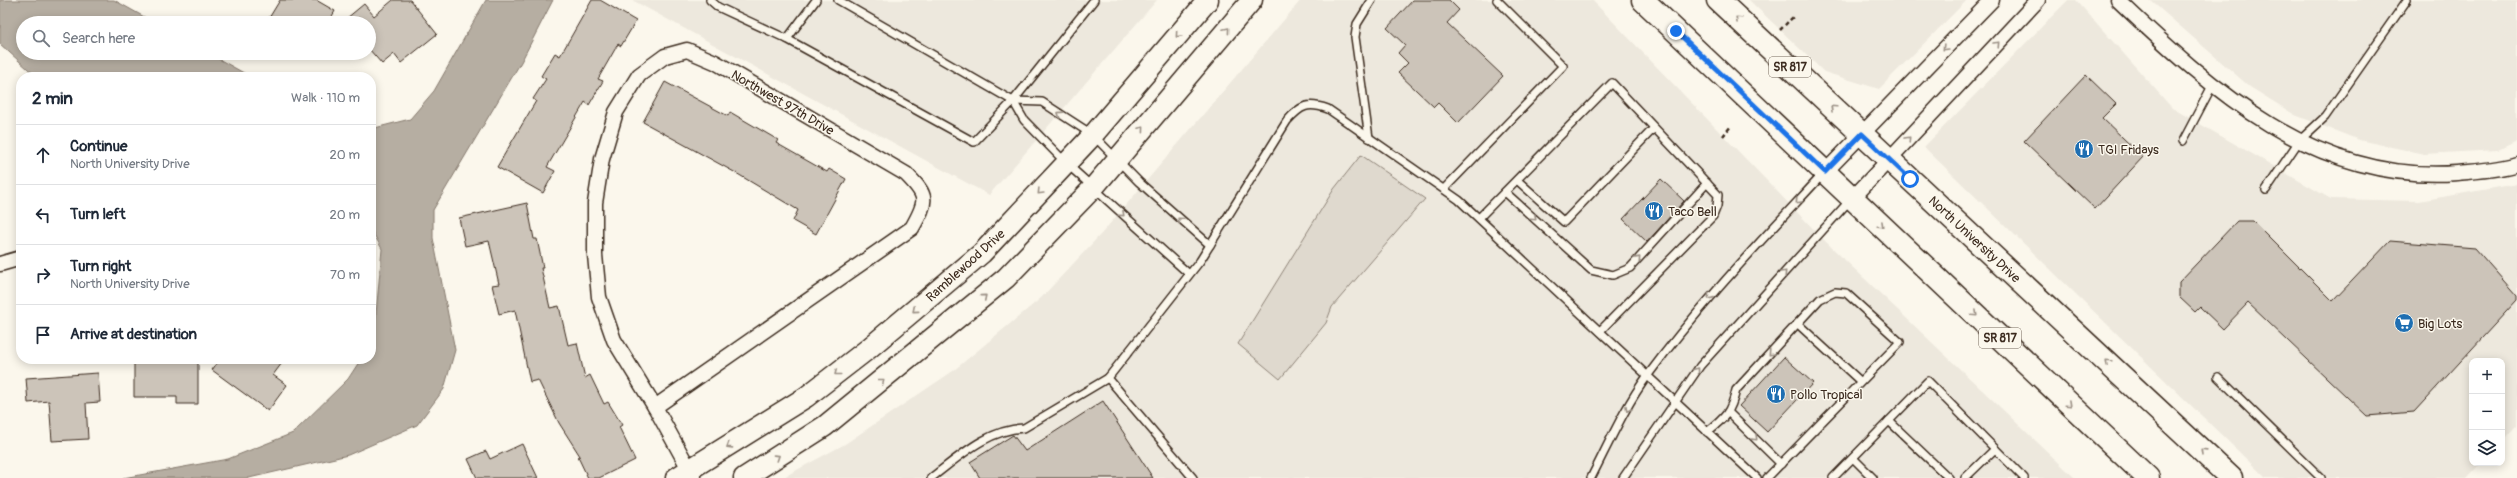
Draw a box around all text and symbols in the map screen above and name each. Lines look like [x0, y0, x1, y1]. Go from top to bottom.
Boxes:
search box [16, 16, 376, 60]
one-way arrow [1735, 16, 1743, 24]
route end [1667, 22, 1685, 40]
icon: search [30, 27, 52, 49]
one-way arrow [1222, 28, 1229, 35]
text: Search here [62, 29, 135, 48]
one-way arrow [1176, 31, 1183, 38]
one-way arrow [1992, 41, 2000, 49]
one-way arrow [1942, 43, 1950, 51]
road number: SR 817 [1769, 57, 1811, 77]
street label: Northwest 97th Drive [728, 67, 837, 139]
text: 2 min [32, 88, 73, 109]
text: Walk · 110 m [291, 90, 360, 106]
one-way arrow [1831, 105, 1838, 112]
one-way arrow [1057, 111, 1064, 119]
one-way arrow [1138, 127, 1145, 134]
one-way arrow [1904, 136, 1911, 144]
text: Continue [70, 137, 128, 156]
restaurant icon: TGI Fridays [2073, 138, 2095, 160]
place label: TGI Fridays [2098, 142, 2159, 158]
icon: ahead [32, 144, 54, 166]
text: 20 m [329, 147, 360, 163]
text: North University Drive [70, 156, 190, 172]
route start [1901, 170, 1919, 188]
one-way arrow [1037, 187, 1045, 195]
street label: North University Drive [1925, 193, 2024, 287]
one-way arrow [1796, 196, 1803, 204]
restaurant icon: Taco Bell [1643, 200, 1665, 222]
icon: left [32, 204, 54, 226]
place label: Taco Bell [1668, 204, 1717, 220]
text: Turn left [70, 205, 126, 224]
text: 20 m [329, 207, 360, 223]
one-way arrow [1117, 209, 1125, 216]
one-way arrow [1529, 213, 1537, 221]
one-way arrow [1177, 217, 1185, 224]
one-way arrow [1876, 220, 1884, 228]
street label: Ramblewood Drive [923, 226, 1009, 305]
one-way arrow [1633, 256, 1640, 264]
text: Turn right [70, 257, 131, 276]
icon: right [32, 264, 54, 286]
text: 70 m [330, 267, 360, 283]
one-way arrow [1779, 270, 1787, 278]
text: North University Drive [70, 276, 190, 292]
one-way arrow [1708, 292, 1715, 299]
one-way arrow [979, 295, 987, 302]
one-way arrow [912, 305, 919, 312]
one-way arrow [1970, 309, 1978, 317]
supermarket icon: Big Lots [2393, 312, 2415, 334]
place label: Big Lots [2418, 316, 2463, 332]
icon: arrive [32, 324, 54, 346]
text: Arrive at destination [70, 325, 197, 344]
road number: SR 817 [1979, 328, 2021, 348]
one-way arrow [1769, 348, 1776, 355]
map controls [2469, 358, 2505, 466]
button: + [2469, 358, 2505, 394]
one-way arrow [2105, 359, 2113, 367]
one-way arrow [1693, 367, 1700, 374]
one-way arrow [834, 369, 841, 376]
one-way arrow [877, 378, 884, 385]
restaurant icon: Pollo Tropical [1765, 383, 1787, 405]
place label: Pollo Tropical [1790, 387, 1863, 403]
button: − [2469, 394, 2505, 430]
one-way arrow [2065, 399, 2072, 406]
one-way arrow [1625, 405, 1632, 412]
button: layers [2469, 430, 2505, 466]
one-way arrow [1750, 433, 1758, 441]
one-way arrow [726, 441, 733, 448]
one-way arrow [2200, 448, 2208, 456]
one-way arrow [773, 454, 780, 462]

